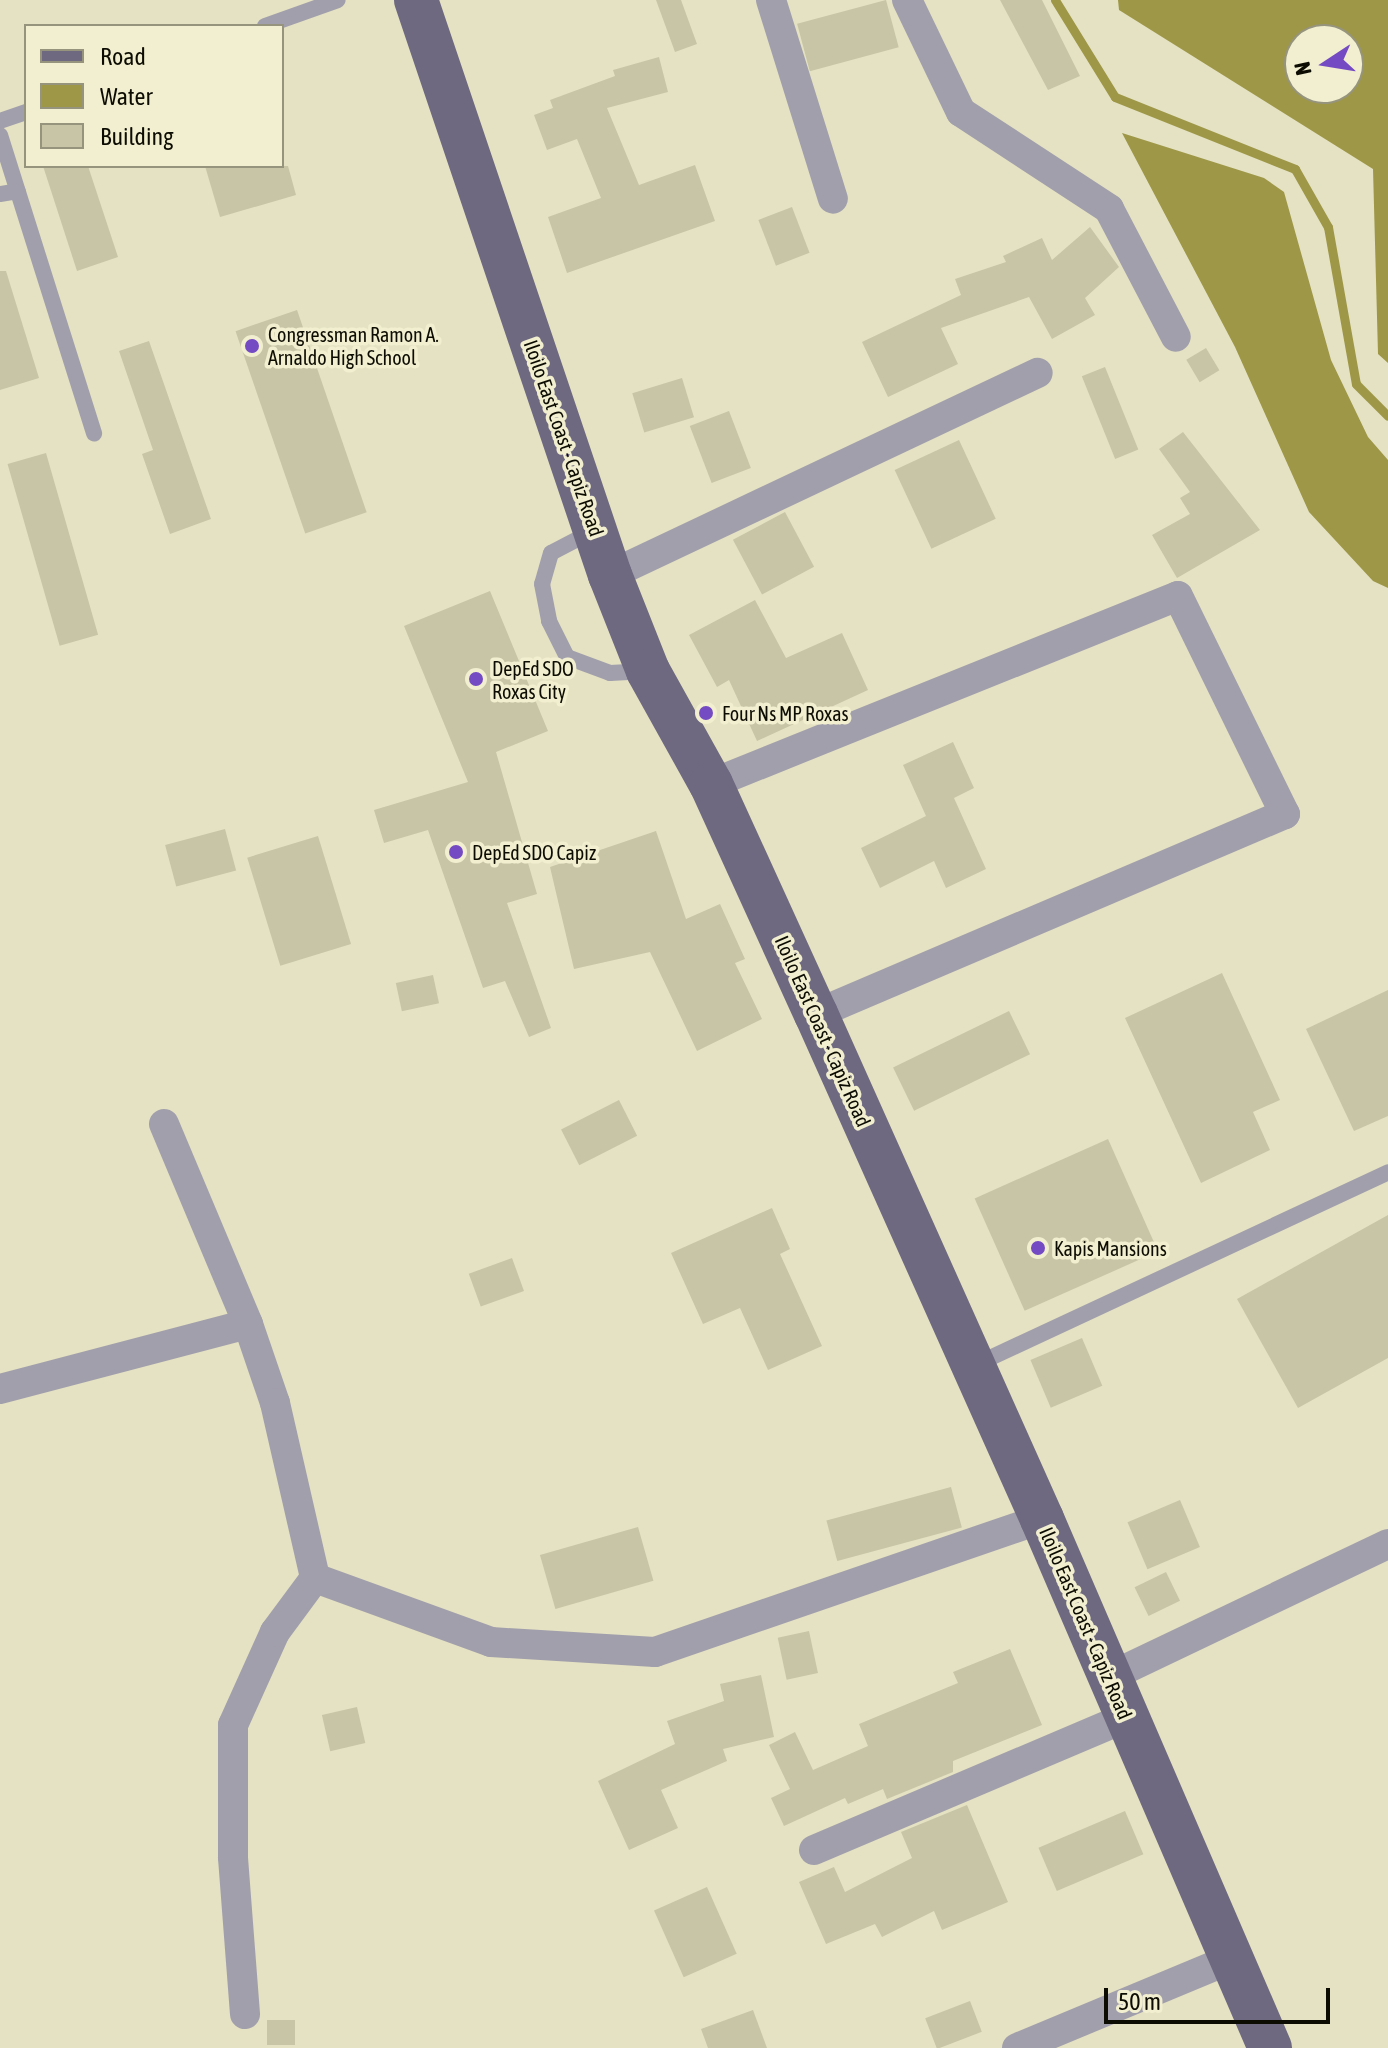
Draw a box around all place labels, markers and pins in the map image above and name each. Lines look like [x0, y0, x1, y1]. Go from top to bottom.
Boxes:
place label: Congressman Ramon A. Arnaldo High School [268, 322, 439, 369]
marker: Congressman Ramon A. Arnaldo High School [243, 337, 261, 355]
place label: DepEd SDO Roxas City [492, 656, 574, 703]
marker: DepEd SDO Roxas City [467, 670, 485, 688]
place label: Four Ns MP Roxas [722, 701, 849, 725]
marker: Four Ns MP Roxas [697, 704, 715, 722]
place label: DepEd SDO Capiz [472, 840, 596, 864]
marker: DepEd SDO Capiz [447, 843, 465, 861]
place label: Kapis Mansions [1054, 1236, 1167, 1260]
marker: Kapis Mansions [1029, 1239, 1047, 1257]

